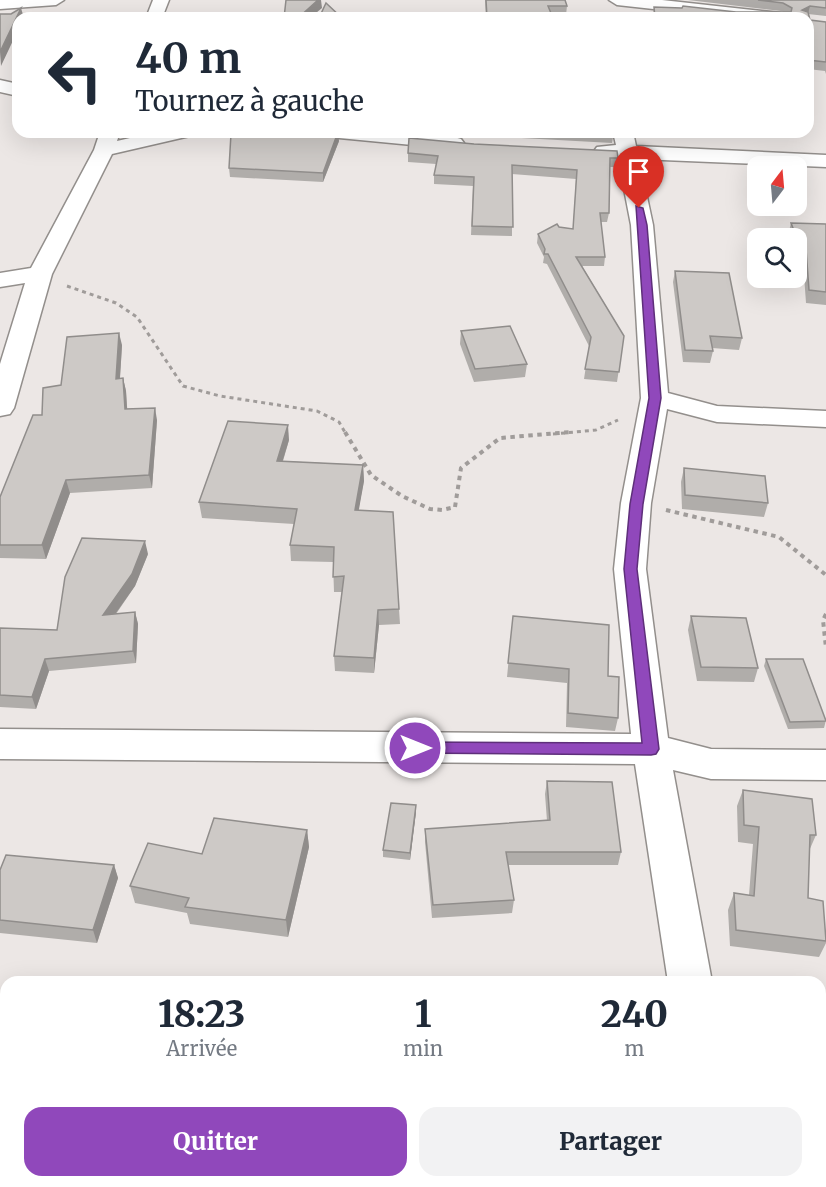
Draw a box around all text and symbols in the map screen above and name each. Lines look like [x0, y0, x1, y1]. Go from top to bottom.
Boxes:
text: 40 m [135, 32, 241, 84]
icon: left [36, 36, 114, 114]
text: Tournez à gauche [135, 84, 364, 118]
pin [613, 146, 664, 208]
icon: arrive [622, 155, 655, 188]
north arrow [747, 156, 807, 216]
map controls [747, 156, 807, 288]
button: search [747, 228, 807, 288]
position arrow [383, 716, 447, 780]
text: 18:23 [158, 992, 245, 1037]
text: 1 [415, 992, 432, 1037]
text: 240 [601, 992, 668, 1037]
text: Arrivée [166, 1036, 237, 1061]
text: min [403, 1036, 443, 1061]
text: m [625, 1036, 644, 1061]
button: Quitter [24, 1107, 407, 1176]
button: Partager [419, 1107, 802, 1176]

